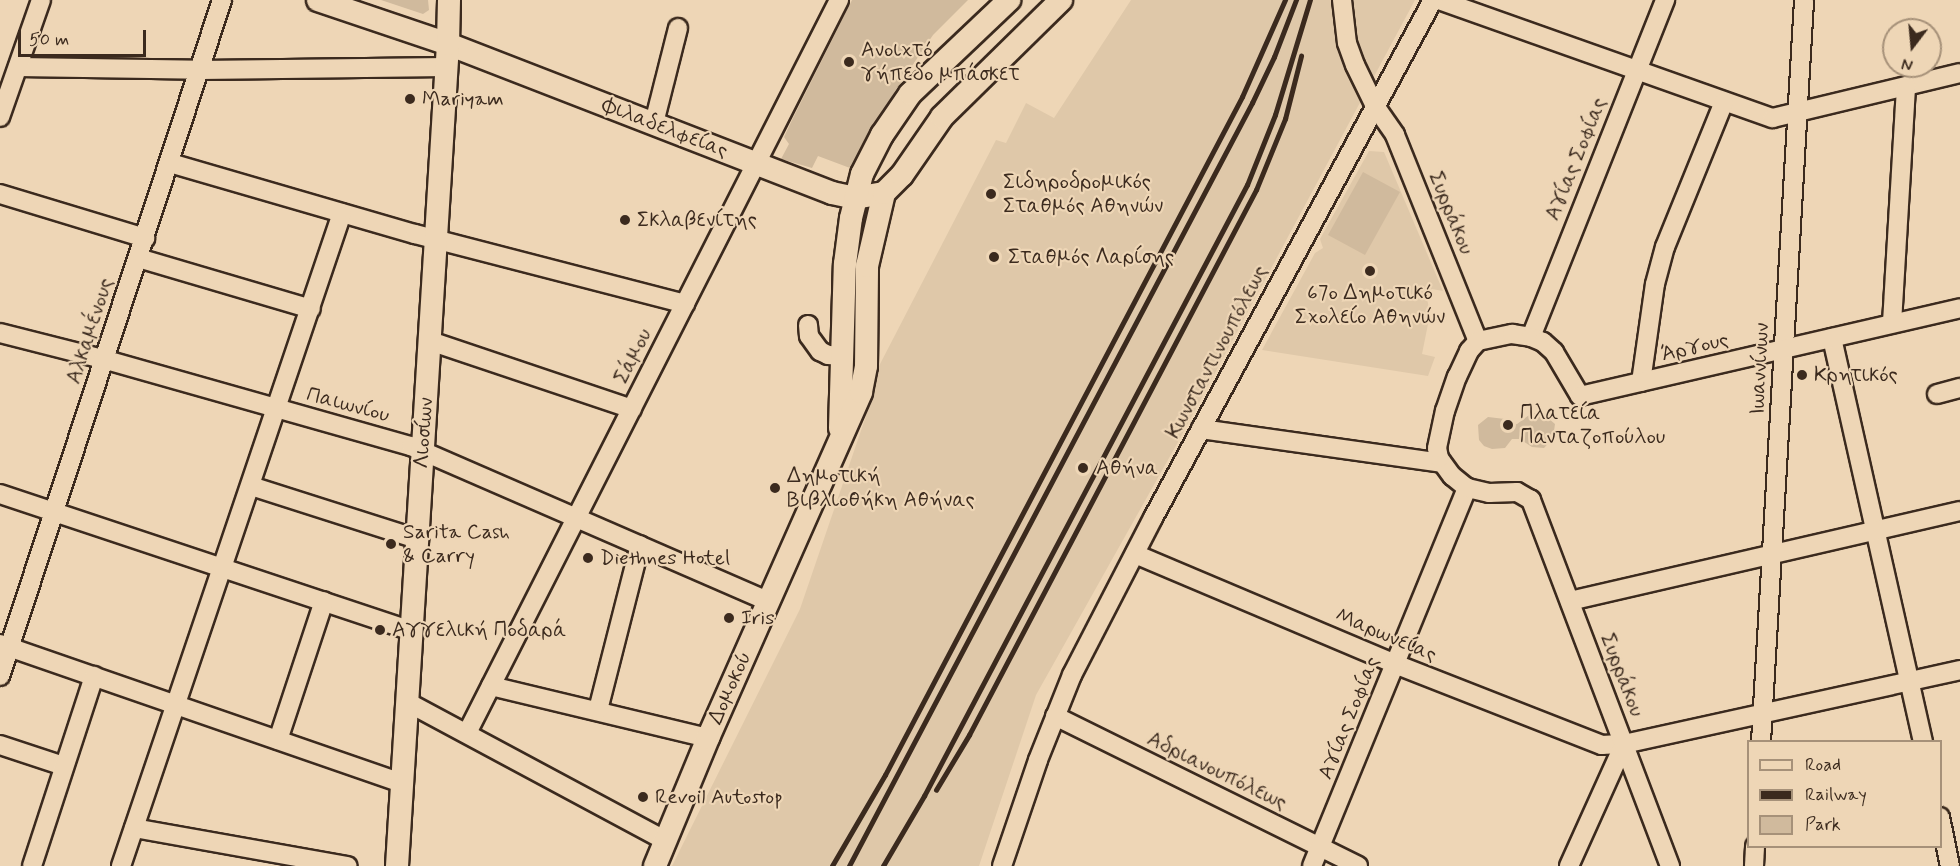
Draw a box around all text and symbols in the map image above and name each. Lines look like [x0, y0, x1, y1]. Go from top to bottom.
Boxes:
scale bar [21, 18, 148, 56]
north arrow [1882, 18, 1942, 78]
text: 50 m [29, 28, 69, 52]
place label: Ανοιχτό γήπεδο μπάσκετ [861, 37, 1020, 87]
text: N [1899, 52, 1915, 75]
marker: Ανοιχτό γήπεδο μπάσκετ [842, 55, 856, 69]
place label: Mariyam [422, 86, 504, 112]
marker: Mariyam [403, 92, 417, 106]
street label: Φιλαδελφείας [599, 92, 731, 164]
street label: Αγίας Σοφίας [1540, 94, 1612, 224]
street label: Συρράκου [1423, 168, 1479, 258]
place label: Σιδηροδρομικός Σταθμός Αθηνών [1003, 169, 1163, 219]
marker: Σιδηροδρομικός Σταθμός Αθηνών [984, 187, 998, 201]
place label: Σκλαβενίτης [637, 207, 757, 233]
marker: Σκλαβενίτης [618, 213, 632, 227]
place label: Σταθμός Λαρίσης [1008, 244, 1174, 270]
marker: Σταθμός Λαρίσης [985, 248, 1003, 266]
street label: Κωνσταντινουπόλεως [1161, 261, 1273, 443]
marker: 67ο Δημοτικό Σχολείο Αθηνών [1363, 264, 1377, 278]
street label: Αλκαμένους [61, 275, 119, 387]
place label: 67ο Δημοτικό Σχολείο Αθηνών [1295, 280, 1445, 330]
street label: Ιωαννίνων [1745, 322, 1775, 416]
street label: Σάμου [608, 324, 658, 388]
street label: Άργους [1659, 327, 1731, 367]
place label: Κρητικός [1814, 362, 1898, 388]
marker: Κρητικός [1795, 368, 1809, 382]
street label: Παιωνίου [304, 382, 392, 428]
street label: Λιοσίων [409, 397, 439, 469]
place label: Πλατεία Πανταζοπούλου [1520, 400, 1665, 450]
marker: Πλατεία Πανταζοπούλου [1501, 418, 1515, 432]
place label: Αθήνα [1096, 455, 1158, 481]
marker: Αθήνα [1074, 459, 1092, 477]
place label: Δημοτική Βιβλιοθήκη Αθήνας [787, 463, 975, 513]
marker: Δημοτική Βιβλιοθήκη Αθήνας [768, 481, 782, 495]
place label: Sarita Cash & Carry [403, 519, 510, 569]
marker: Sarita Cash & Carry [384, 537, 398, 551]
place label: Diethnes Hotel [600, 545, 725, 571]
marker: Diethnes Hotel [581, 551, 595, 565]
street label: Μαρωνείας [1332, 602, 1440, 668]
place label: Iris [741, 605, 775, 631]
marker: Iris [722, 611, 736, 625]
place label: Αγγελική Ποδαρά [392, 617, 566, 643]
marker: Αγγελική Ποδαρά [373, 623, 387, 637]
street label: Συρράκου [1595, 630, 1649, 720]
street label: Δομοκού [703, 648, 757, 728]
street label: Αγίας Σοφίας [1313, 653, 1385, 783]
street label: Αδριανουπόλεως [1143, 726, 1291, 816]
legend [1747, 740, 1942, 848]
text: Road [1805, 753, 1841, 777]
text: Railway [1805, 783, 1867, 807]
place label: Revoil Autostop [655, 784, 783, 810]
marker: Revoil Autostop [636, 790, 650, 804]
text: Park [1805, 813, 1841, 837]

